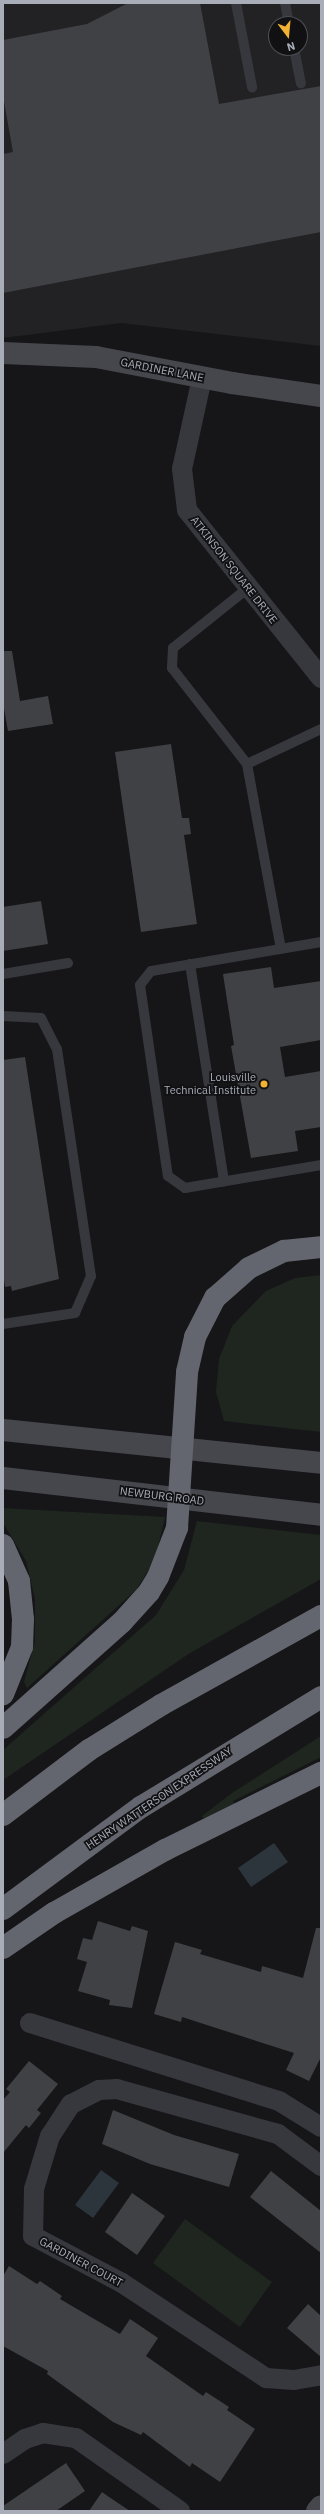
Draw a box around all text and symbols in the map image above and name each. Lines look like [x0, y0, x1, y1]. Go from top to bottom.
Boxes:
north arrow [268, 16, 308, 56]
text: N [285, 39, 297, 54]
street label: GARDINER LANE [119, 355, 205, 385]
street label: ATKINSON SQUARE DRIVE [188, 514, 280, 626]
place label: Louisville Technical Institute [164, 1071, 256, 1097]
marker: Louisville Technical Institute [259, 1079, 269, 1089]
street label: NEWBURG ROAD [119, 1484, 205, 1508]
street label: HENRY WATTERSON EXPRESSWAY [83, 1744, 235, 1852]
street label: GARDINER COURT [37, 2234, 125, 2290]

